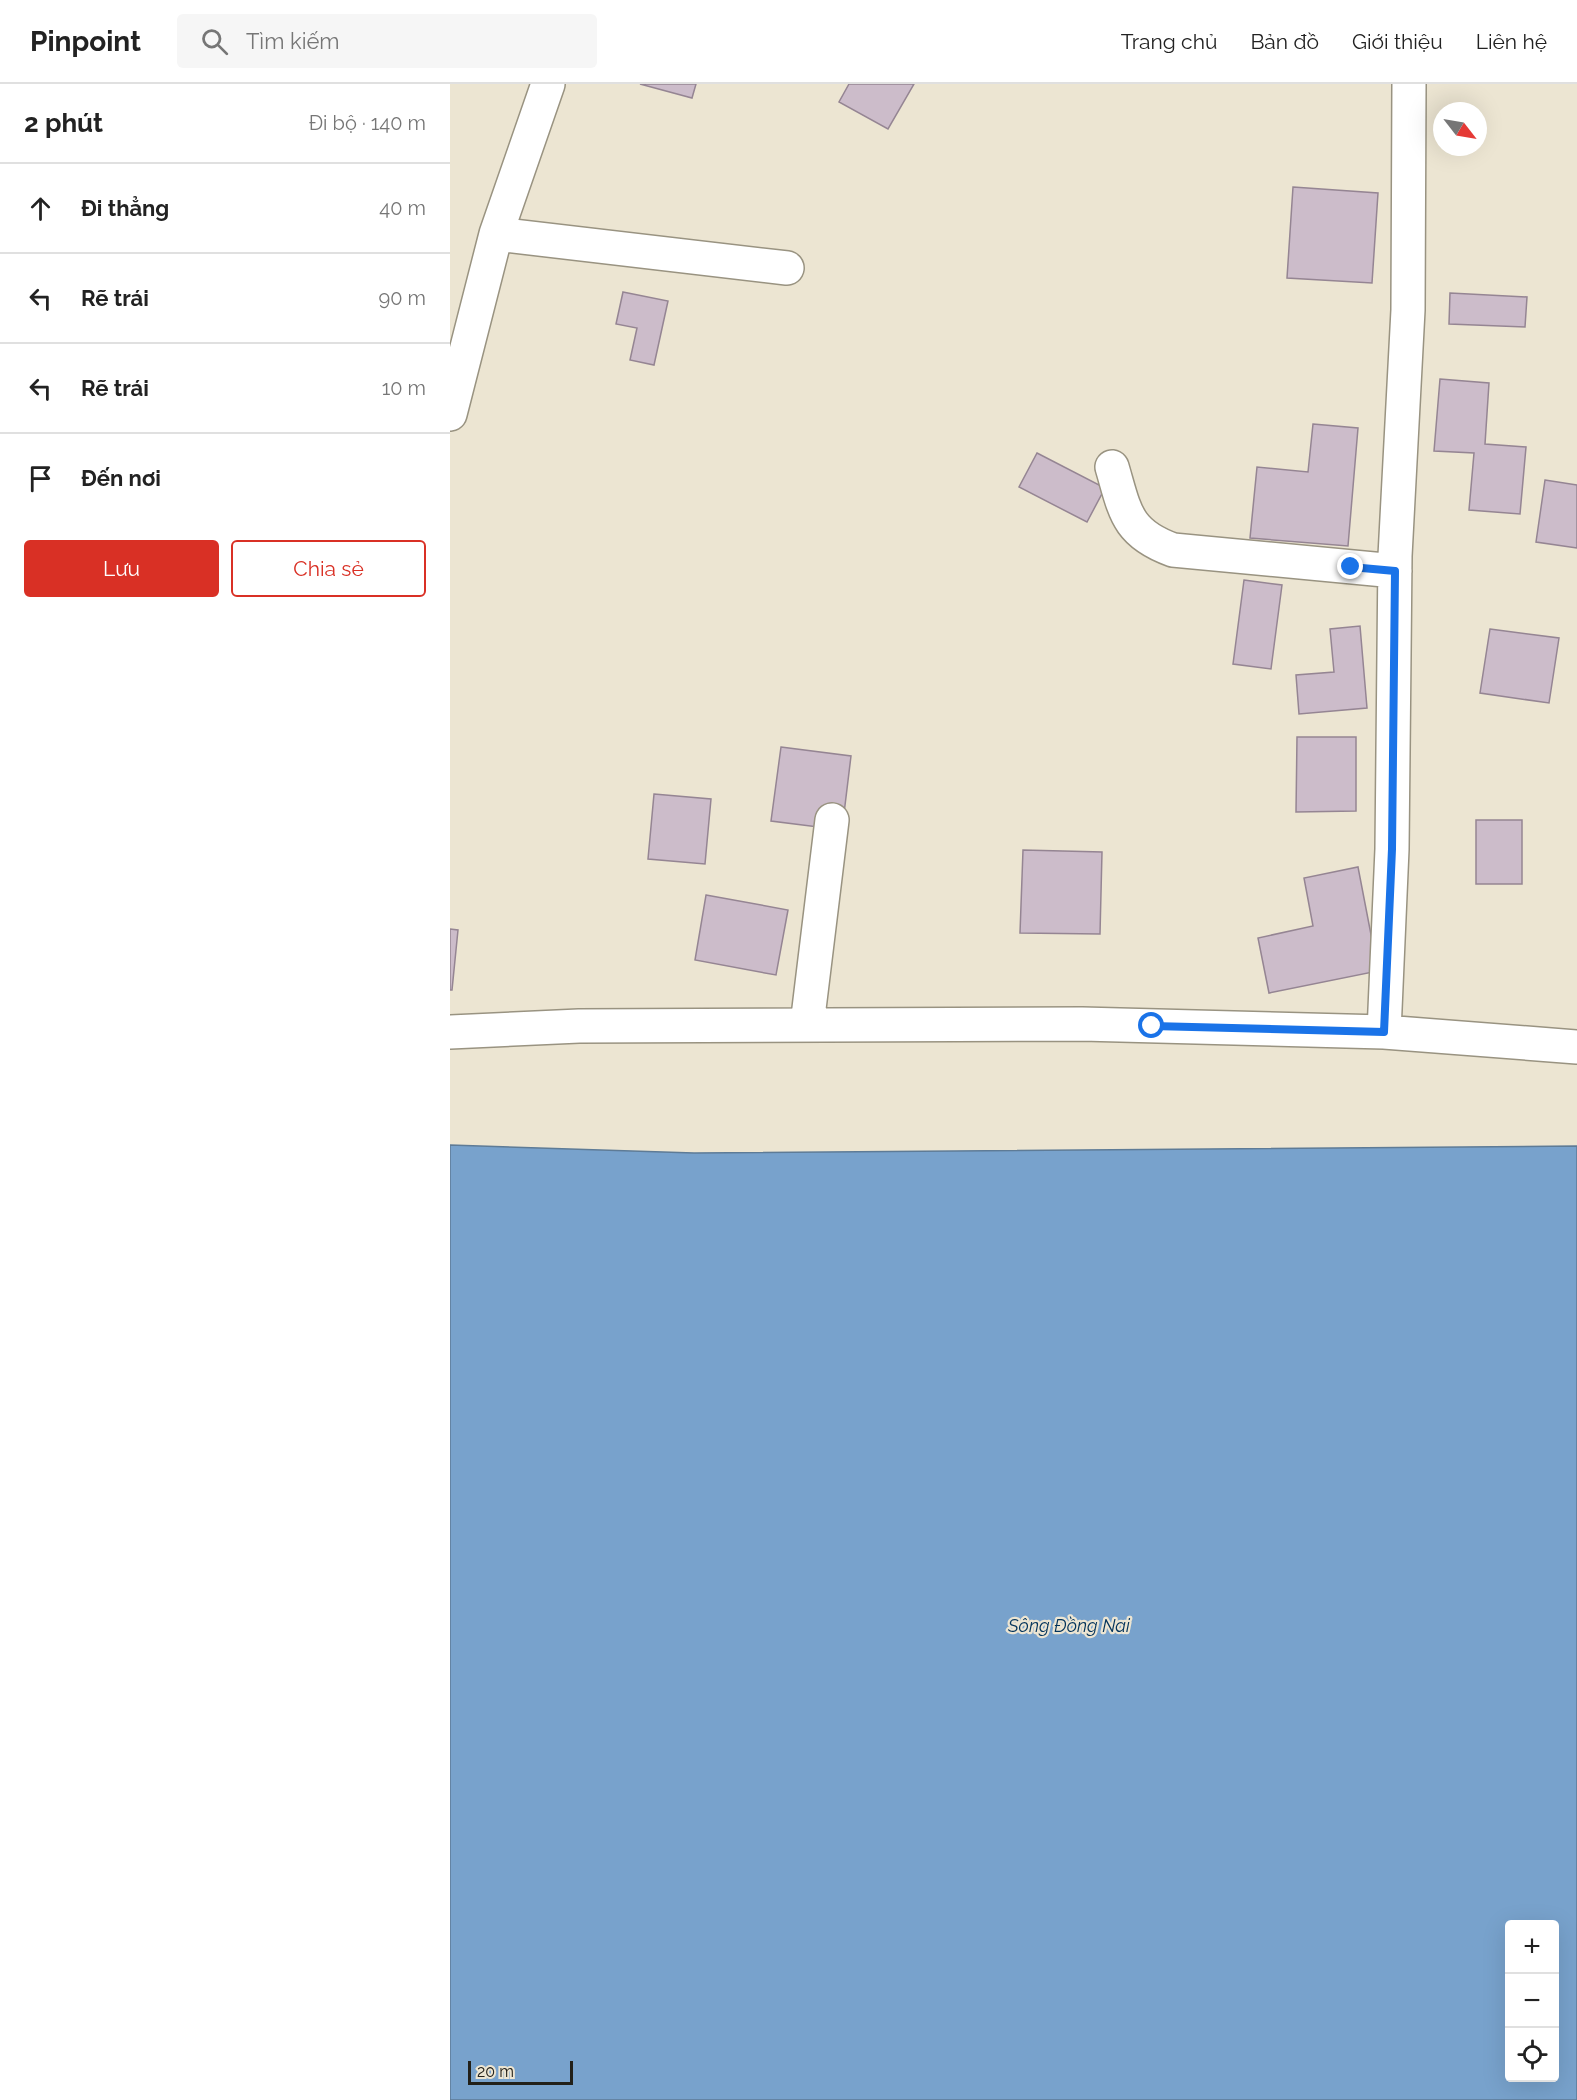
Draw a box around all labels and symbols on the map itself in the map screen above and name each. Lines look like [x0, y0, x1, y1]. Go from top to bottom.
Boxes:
north arrow [1433, 102, 1487, 156]
route end [1337, 553, 1363, 579]
route start [1138, 1012, 1164, 1038]
water label: Sông Đồng Nai [1007, 1615, 1131, 1636]
scale bar [468, 2058, 573, 2086]

